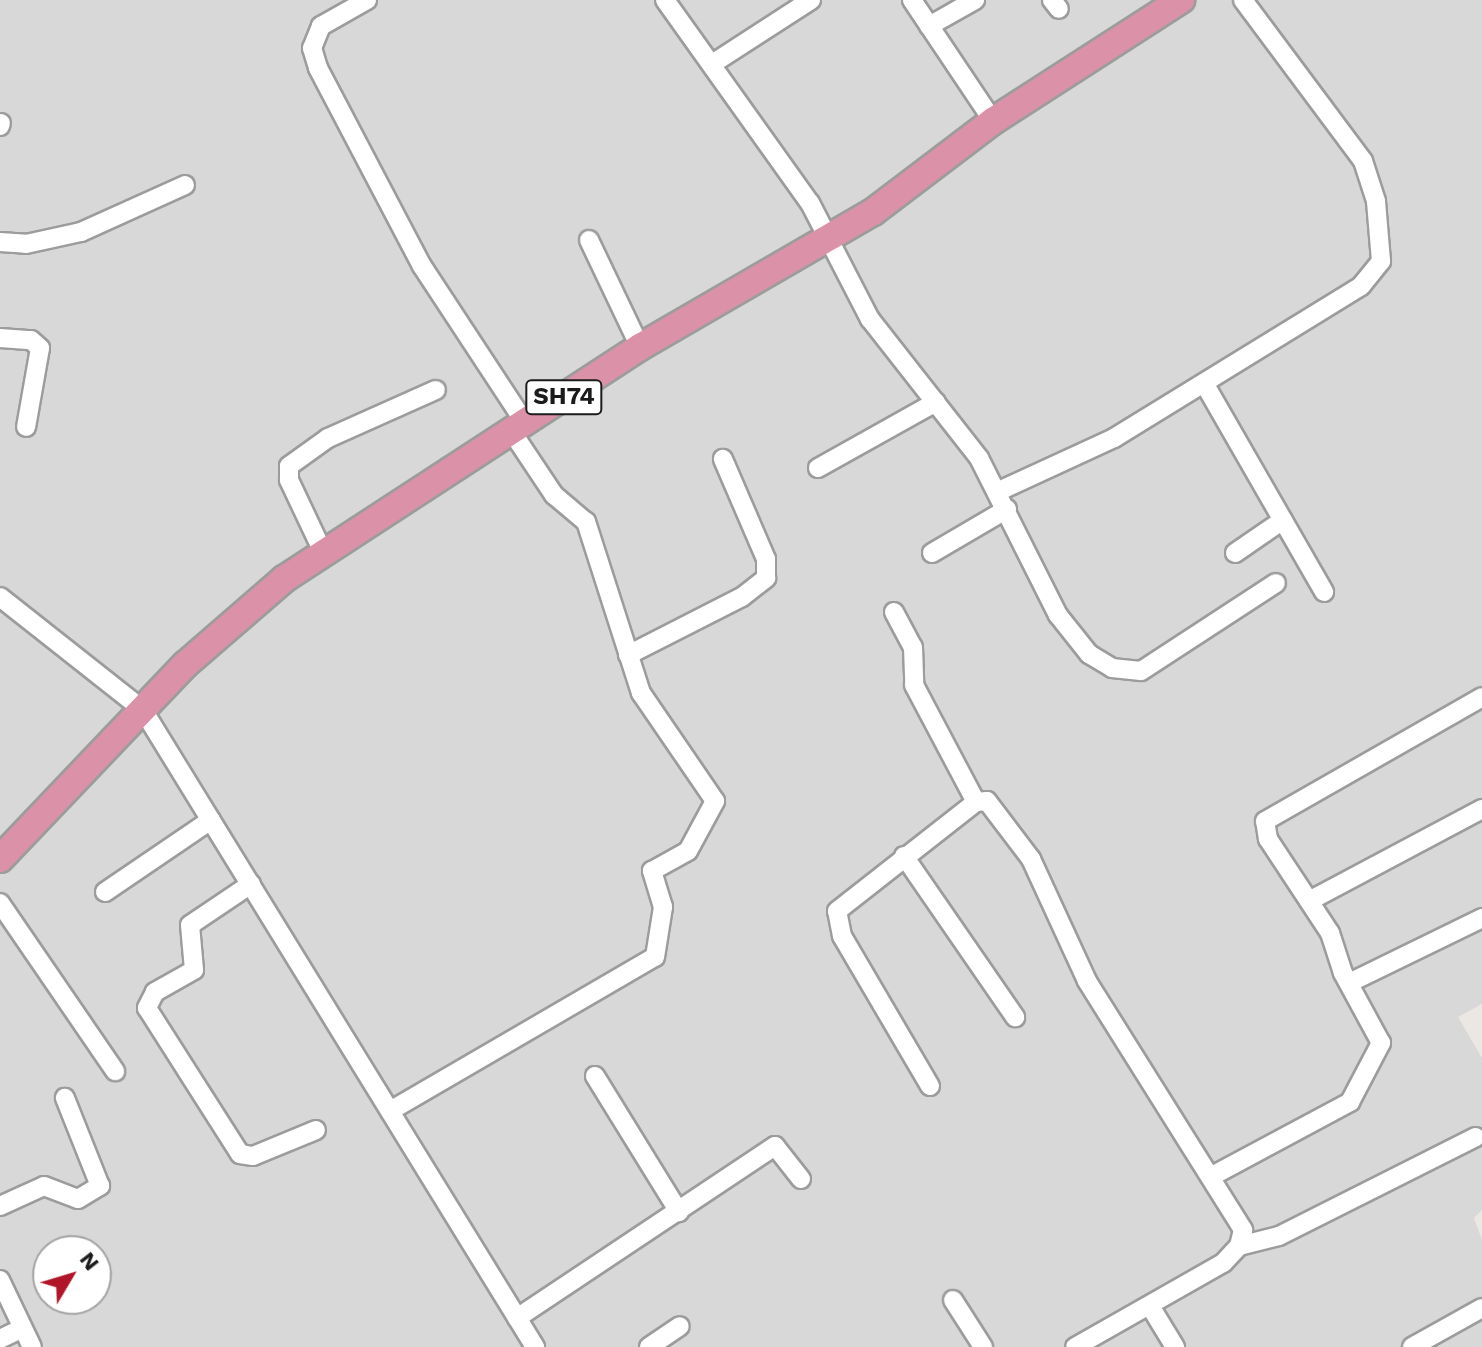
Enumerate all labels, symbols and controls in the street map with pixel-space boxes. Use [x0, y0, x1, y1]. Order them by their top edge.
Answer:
road number: SH74 [524, 377, 604, 417]
north arrow [32, 1235, 112, 1315]
text: N [75, 1247, 105, 1275]

